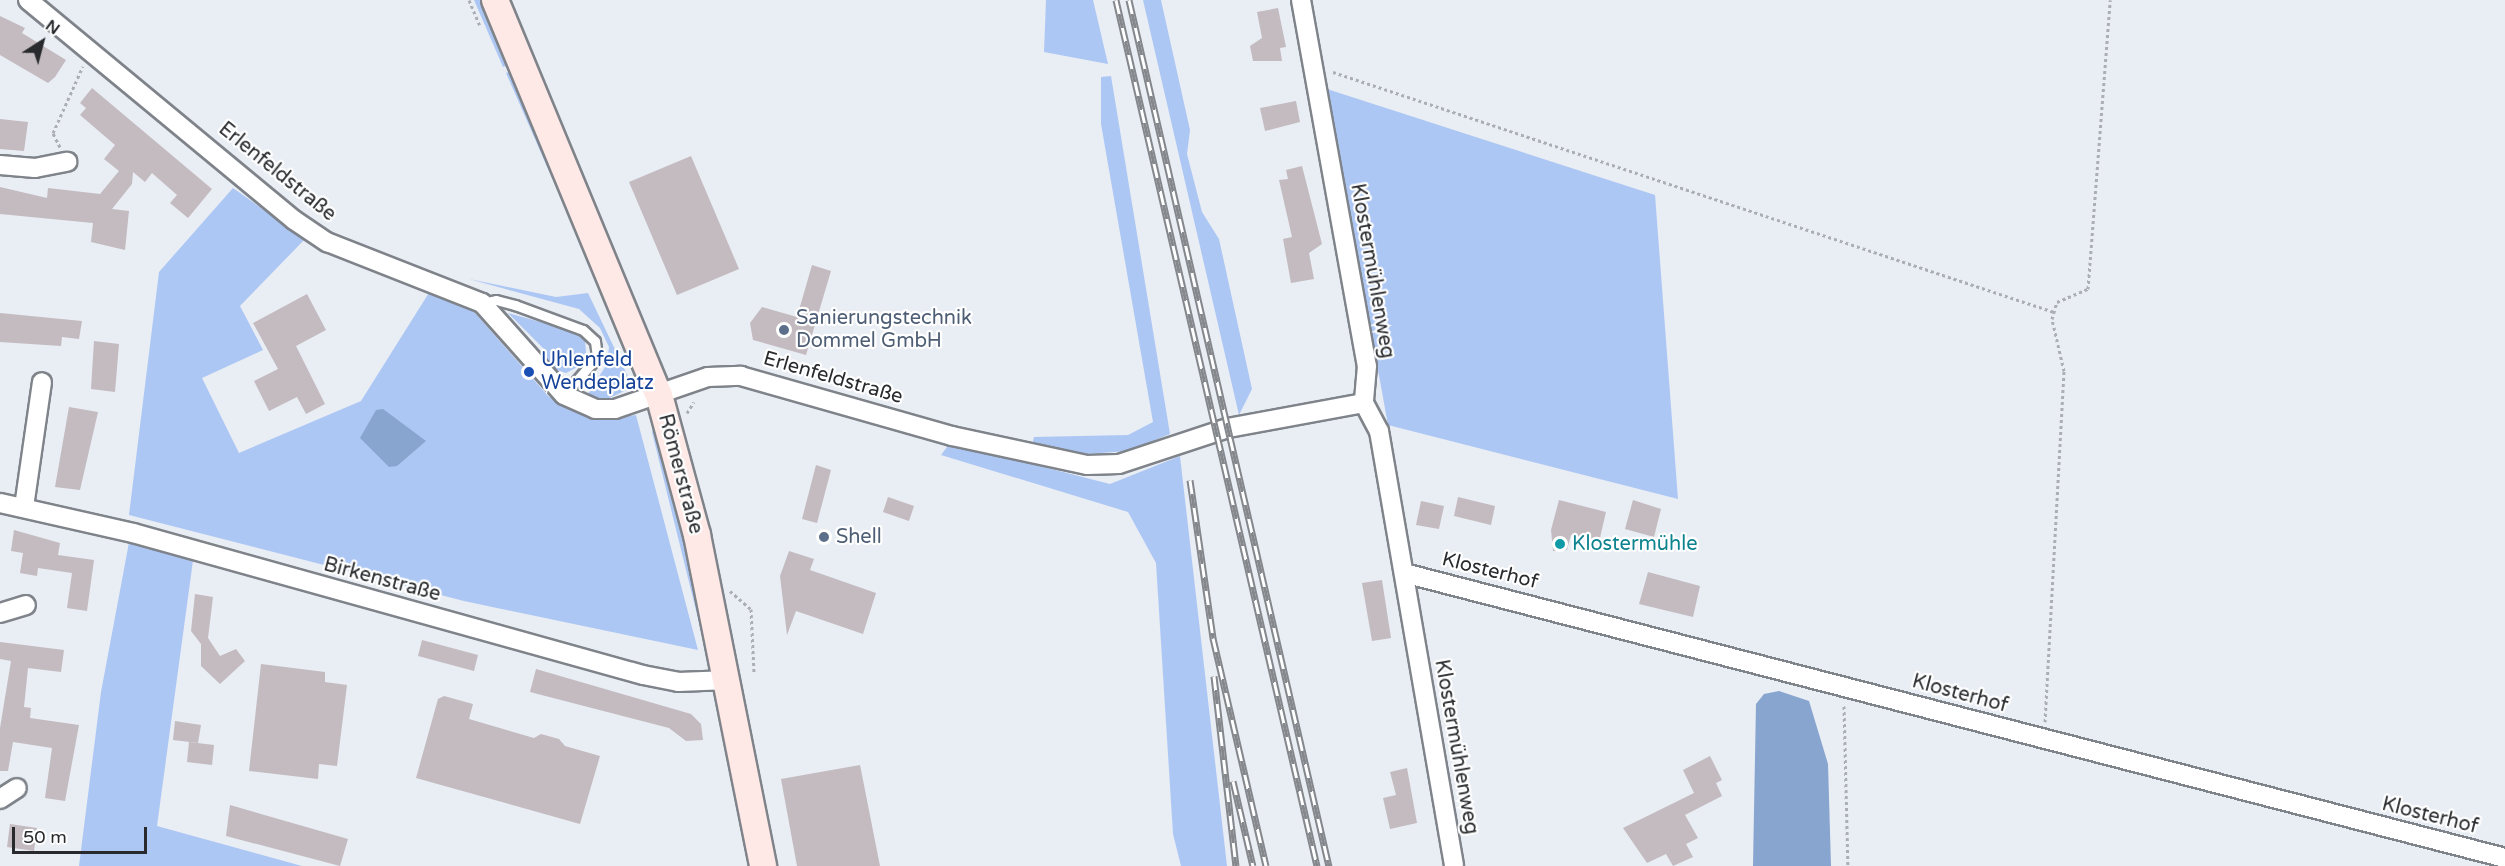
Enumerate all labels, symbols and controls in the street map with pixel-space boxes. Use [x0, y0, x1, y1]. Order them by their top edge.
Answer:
north arrow [12, 12, 72, 72]
text: N [41, 16, 64, 39]
street label: Erlenfeldstraße [213, 117, 341, 227]
street label: Klostermühlenweg [1345, 182, 1399, 360]
place label: Sanierungstechnik Dommel GmbH [796, 306, 972, 353]
marker: Sanierungstechnik Dommel GmbH [777, 323, 791, 337]
street label: Erlenfeldstraße [760, 347, 906, 409]
place label: Uhlenfeld Wendeplatz [541, 348, 654, 395]
marker: Uhlenfeld Wendeplatz [522, 365, 536, 379]
street label: Römerstraße [652, 411, 708, 537]
place label: Shell [836, 525, 882, 549]
marker: Shell [817, 530, 831, 544]
place label: Klostermühle [1572, 532, 1697, 556]
marker: Klostermühle [1553, 537, 1567, 551]
street label: Klosterhof [1439, 547, 1541, 595]
street label: Birkenstraße [321, 553, 443, 607]
street label: Klostermühlenweg [1429, 658, 1483, 836]
street label: Klosterhof [1909, 670, 2011, 718]
street label: Klosterhof [2379, 792, 2481, 840]
scale bar [15, 815, 150, 853]
text: 50 m [23, 826, 67, 848]

